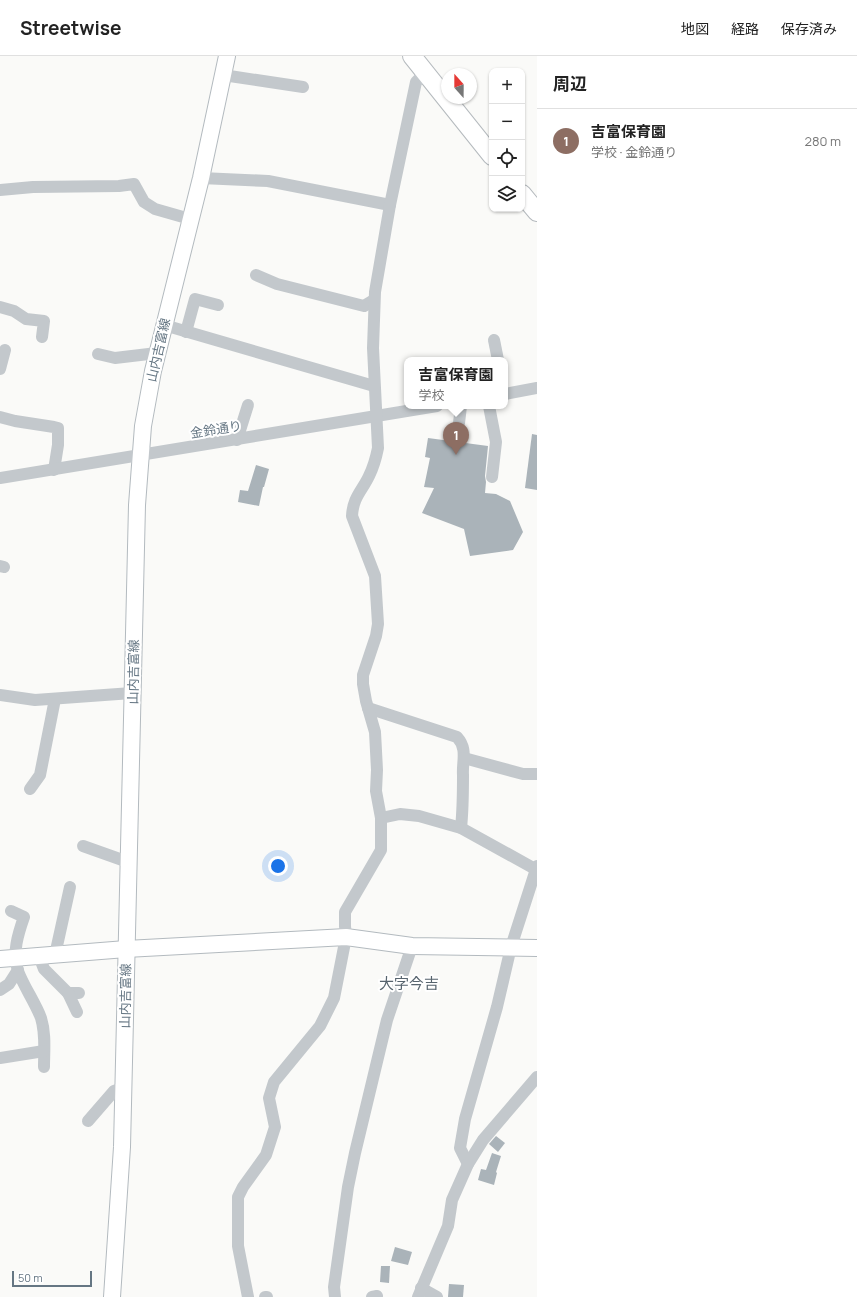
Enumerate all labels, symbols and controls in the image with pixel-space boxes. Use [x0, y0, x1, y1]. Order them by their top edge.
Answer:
text: Streetwise [20, 15, 122, 41]
text: 地図 [681, 19, 709, 38]
text: 経路 [731, 19, 759, 38]
text: 保存済み [781, 19, 837, 38]
north arrow [441, 68, 477, 104]
map controls [489, 68, 525, 212]
button: + [489, 68, 525, 104]
text: 周辺 [553, 72, 587, 95]
button: − [489, 104, 525, 140]
text: 吉富保育園 [591, 121, 666, 142]
text: 1 [563, 132, 569, 150]
text: 280 m [804, 132, 841, 150]
button: locate [489, 140, 525, 176]
text: 学校 · 金鈴通り [591, 143, 677, 161]
button: layers [489, 176, 525, 212]
street label: 山内吉富線 [142, 316, 174, 384]
popup [404, 357, 508, 409]
text: 吉富保育園 [418, 364, 494, 385]
text: 学校 [418, 386, 445, 404]
street label: 金鈴通り [189, 416, 243, 442]
pin: 1 [443, 422, 469, 455]
street label: 山内吉富線 [123, 639, 143, 705]
your location [268, 856, 288, 876]
street label: 山内吉富線 [115, 963, 135, 1029]
district label: 大字今吉 [379, 973, 439, 994]
scale bar [12, 1269, 92, 1288]
text: 50 m [18, 1270, 43, 1285]

